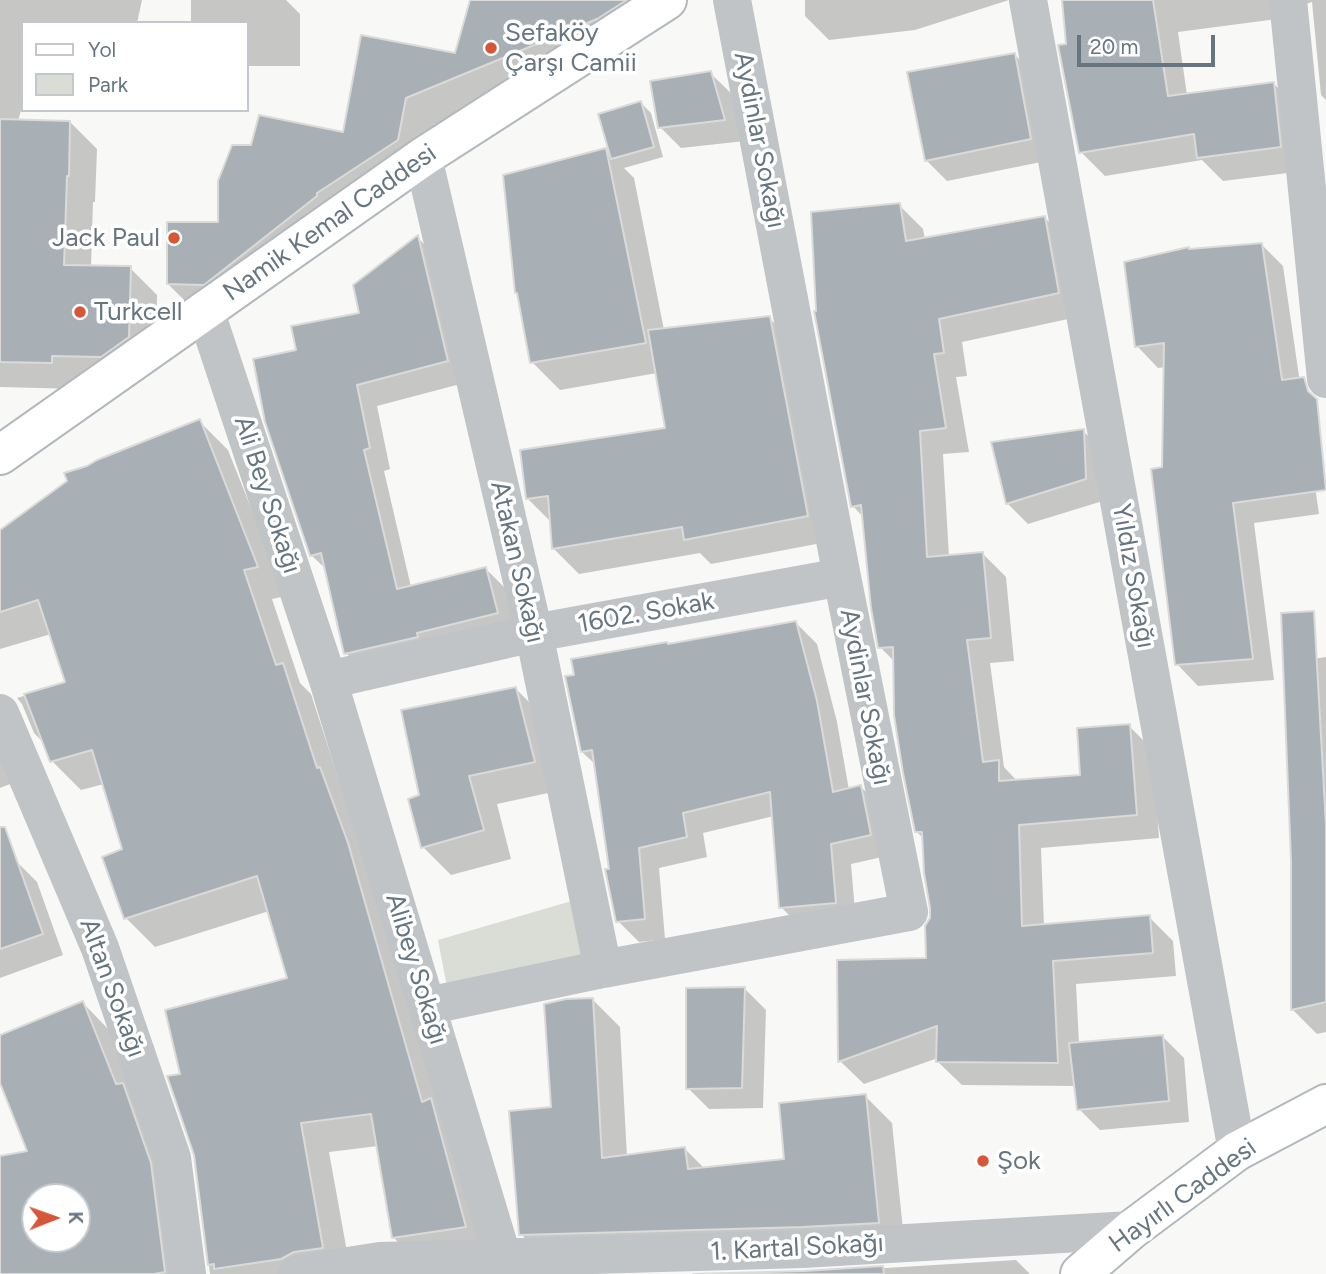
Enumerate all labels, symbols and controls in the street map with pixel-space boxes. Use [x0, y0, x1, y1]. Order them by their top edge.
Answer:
place label: Sefaköy Çarşı Camii [505, 17, 637, 78]
legend [21, 21, 248, 112]
scale bar [1081, 21, 1219, 65]
text: 20 m [1090, 34, 1138, 59]
text: Yol [88, 37, 116, 62]
marker: Sefaköy Çarşı Camii [483, 40, 499, 56]
street label: Aydinlar Sokağı [727, 49, 791, 231]
text: Park [88, 72, 128, 97]
street label: Namik Kemal Caddesi [218, 138, 442, 308]
place label: Jack Paul [52, 222, 160, 254]
marker: Jack Paul [166, 230, 182, 246]
place label: Turkcell [94, 296, 182, 328]
marker: Turkcell [72, 304, 88, 320]
street label: Ali Bey Sokağı [227, 412, 307, 578]
street label: Atakan Sokağı [483, 478, 551, 646]
street label: Yıldız Sokağı [1105, 501, 1161, 651]
street label: 1602. Sokak [575, 586, 717, 640]
street label: Aydinlar Sokağı [833, 606, 897, 788]
street label: Alibey Sokağı [378, 890, 454, 1048]
street label: Altan Sokağı [73, 914, 151, 1062]
street label: Hayırlı Caddesi [1103, 1132, 1263, 1260]
place label: Şok [997, 1145, 1041, 1177]
marker: Şok [975, 1153, 991, 1169]
north arrow [21, 1183, 91, 1253]
text: K [64, 1211, 87, 1224]
street label: 1. Kartal Sokağı [710, 1228, 884, 1268]

